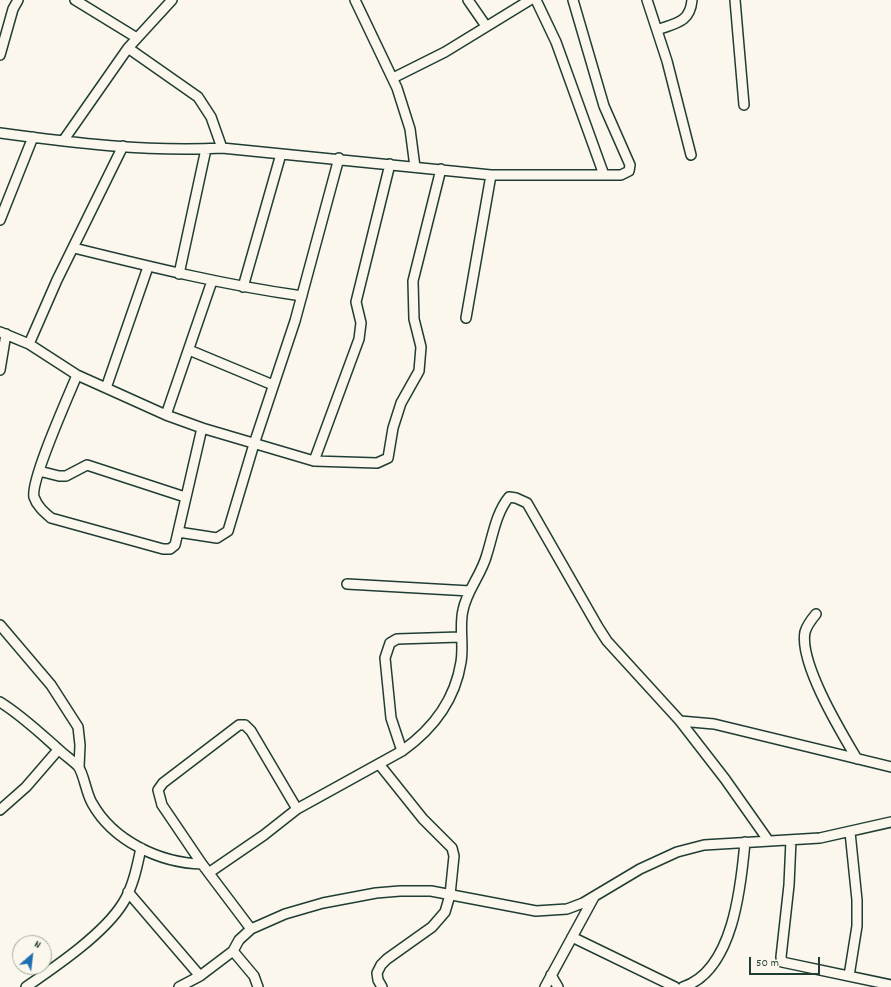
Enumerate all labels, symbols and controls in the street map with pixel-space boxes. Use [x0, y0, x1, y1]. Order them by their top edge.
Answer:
north arrow [12, 935, 52, 975]
text: N [31, 937, 43, 954]
scale bar [751, 949, 822, 975]
text: 50 m [756, 955, 779, 972]

